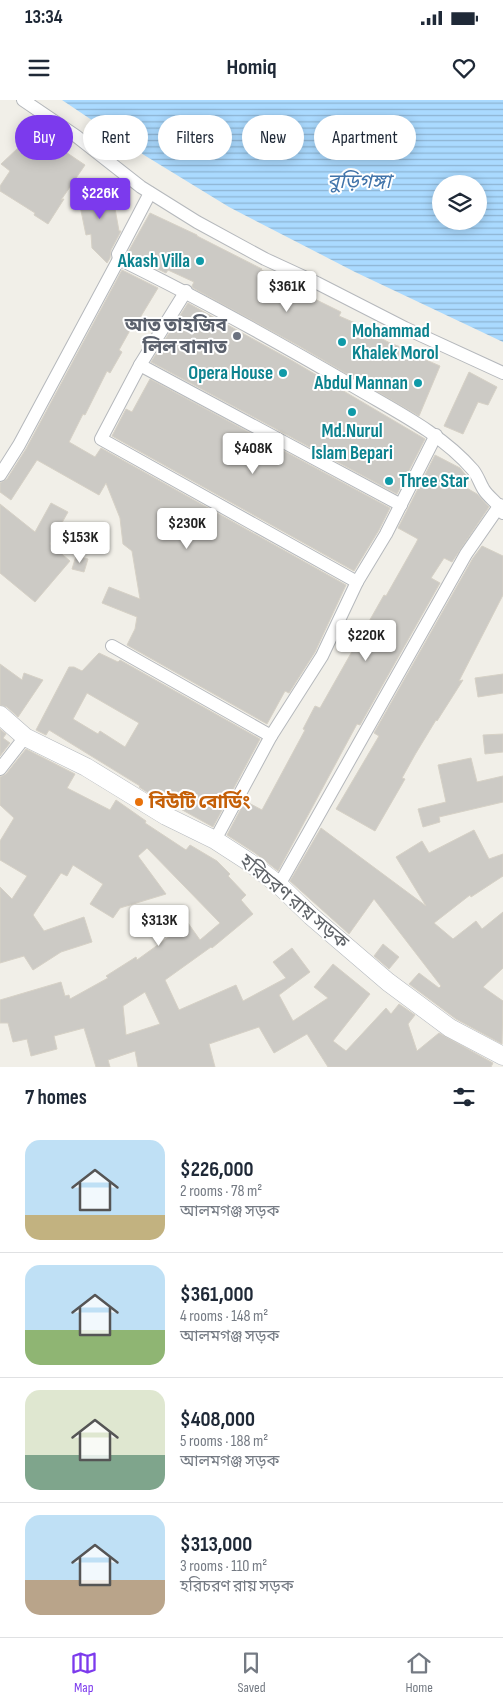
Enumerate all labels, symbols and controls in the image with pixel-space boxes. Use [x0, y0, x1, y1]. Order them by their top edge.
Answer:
text: 13:34 [25, 6, 63, 29]
icon: menu [25, 54, 53, 82]
text: Homiq [227, 54, 276, 81]
icon: heart [450, 54, 478, 82]
chip: Buy [15, 115, 73, 160]
chip: Rent [83, 115, 148, 160]
chip: Filters [158, 115, 232, 160]
chip: New [242, 115, 304, 160]
chip: Apartment [314, 115, 416, 160]
water label: বুড়িগঙ্গা [327, 170, 394, 194]
map controls [432, 175, 487, 230]
button: layers [432, 175, 487, 230]
pin: $226K [65, 178, 135, 220]
text: $226K [81, 184, 119, 203]
place label: Akash Villa [117, 250, 190, 273]
marker: Akash Villa [194, 255, 206, 267]
pin: $361K [252, 270, 322, 313]
text: $361K [268, 277, 306, 296]
place label: আত তাহজিব লিল বানাত [124, 314, 228, 359]
place label: Mohammad Khalek Morol [352, 320, 439, 365]
marker: আত তাহজিব লিল বানাত [231, 330, 243, 342]
marker: Mohammad Khalek Morol [336, 336, 348, 348]
place label: Opera House [188, 362, 273, 385]
marker: Opera House [277, 367, 289, 379]
place label: Abdul Mannan [313, 372, 408, 395]
marker: Abdul Mannan [412, 377, 424, 389]
marker: Md.Nurul Islam Bepari [346, 406, 358, 418]
place label: Md.Nurul Islam Bepari [311, 420, 393, 465]
pin: $408K [218, 432, 288, 475]
text: $408K [234, 439, 272, 458]
place label: Three Star [399, 470, 469, 493]
marker: Three Star [383, 475, 395, 487]
pin: $230K [152, 508, 222, 550]
text: $230K [168, 514, 206, 533]
pin: $153K [45, 522, 115, 564]
text: $153K [62, 528, 98, 547]
pin: $220K [331, 620, 401, 662]
text: $220K [347, 626, 385, 645]
place label: বিউটি বোর্ডিং [148, 789, 251, 814]
marker: বিউটি বোর্ডিং [133, 796, 145, 808]
street label: হরিচরণ রায় সড়ক [234, 848, 354, 955]
pin: $313K [124, 904, 194, 947]
text: $313K [141, 911, 177, 930]
icon: filters [450, 1083, 478, 1111]
text: 7 homes [25, 1085, 87, 1110]
text: $226,000 [180, 1157, 254, 1182]
icon: home [65, 1160, 125, 1220]
text: 2 rooms · 78 m² [180, 1182, 262, 1201]
text: আলমগঞ্জ সড়ক [180, 1202, 279, 1221]
text: $361,000 [180, 1282, 253, 1307]
icon: home [65, 1285, 125, 1345]
text: 4 rooms · 148 m² [180, 1307, 268, 1326]
text: আলমগঞ্জ সড়ক [180, 1327, 279, 1346]
text: $408,000 [180, 1407, 255, 1432]
icon: home [65, 1410, 125, 1470]
text: 5 rooms · 188 m² [180, 1432, 268, 1451]
text: আলমগঞ্জ সড়ক [180, 1452, 279, 1471]
text: $313,000 [180, 1532, 252, 1557]
icon: home [65, 1535, 125, 1595]
text: 3 rooms · 110 m² [180, 1557, 267, 1576]
text: হরিচরণ রায় সড়ক [180, 1577, 294, 1596]
tab: Map [70, 1649, 98, 1696]
tab: Saved [237, 1649, 266, 1696]
tab: Home [405, 1649, 433, 1696]

